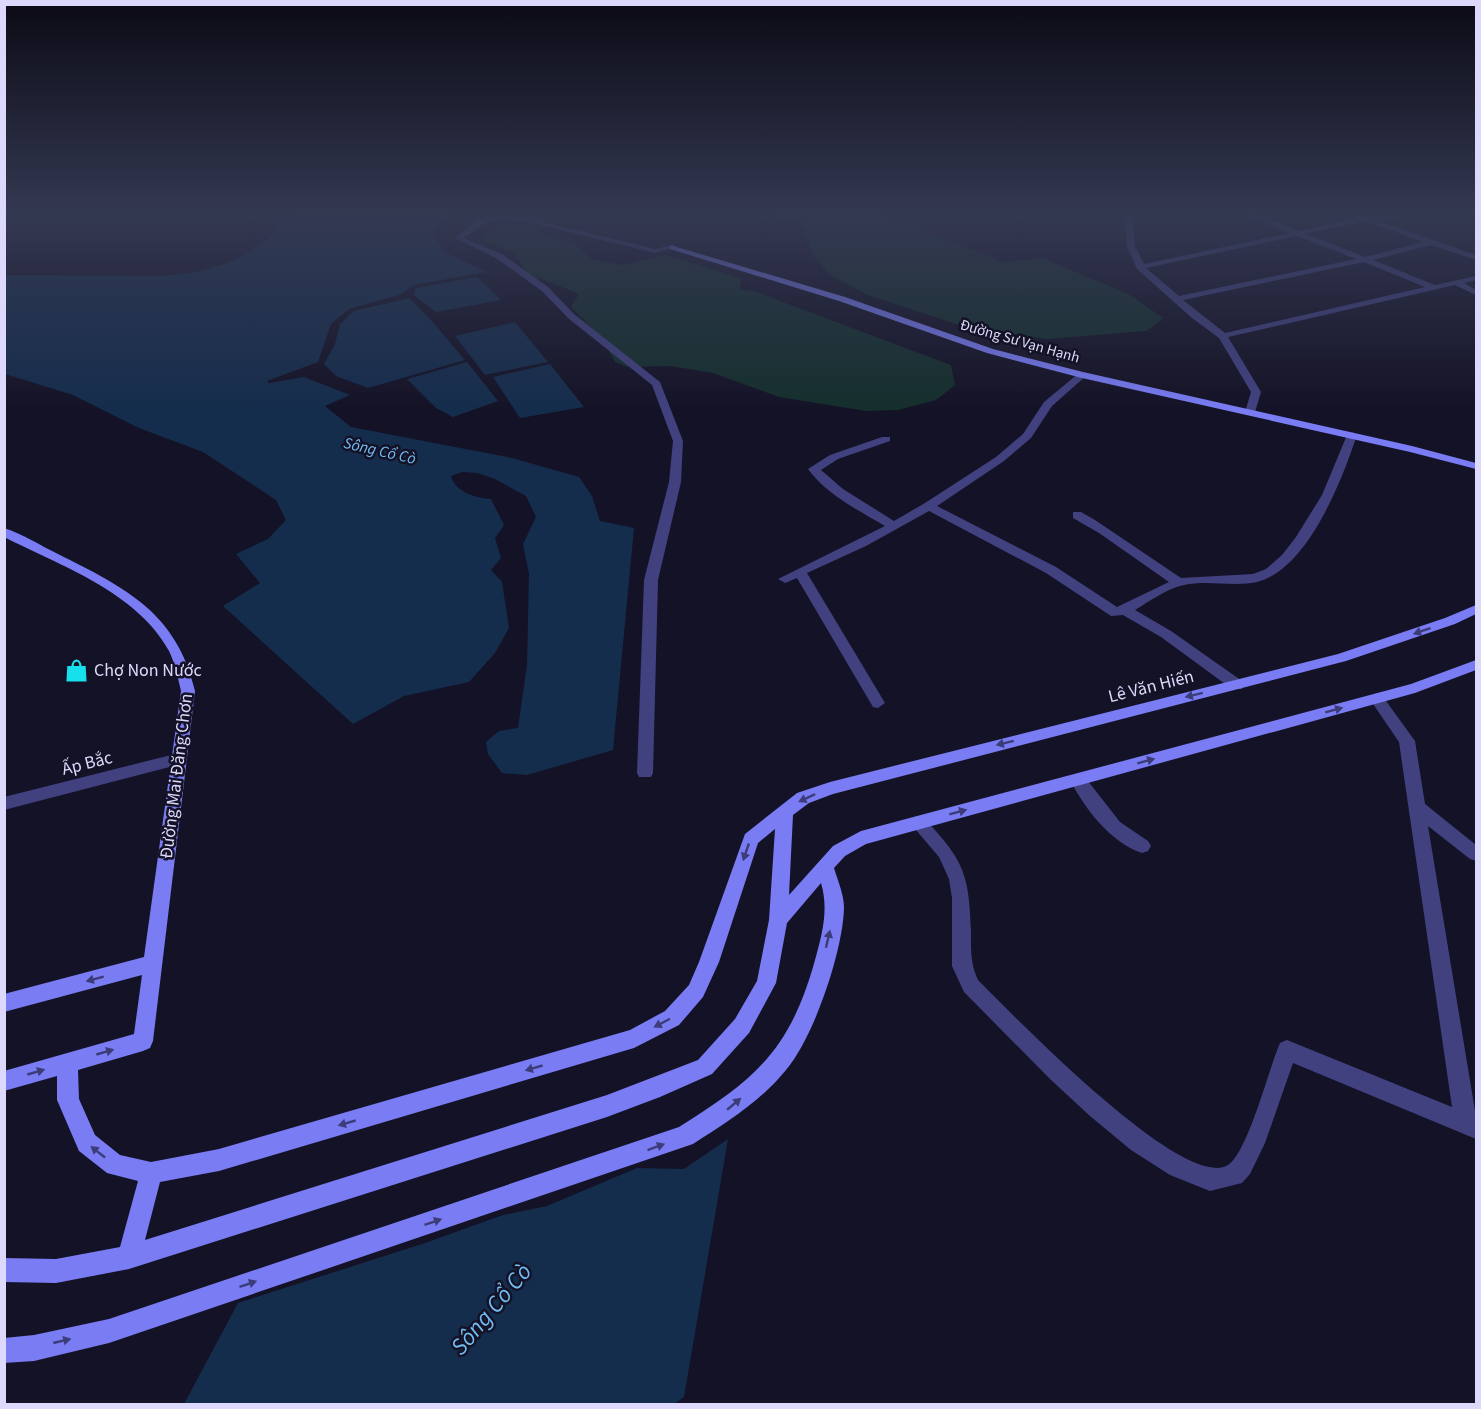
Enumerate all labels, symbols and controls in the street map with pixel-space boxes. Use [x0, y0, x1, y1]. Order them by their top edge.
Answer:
street label: Đường Sư Vạn Hạnh [958, 314, 1082, 369]
water label: Sông Cổ Cò [341, 432, 418, 470]
one-way arrow [1413, 626, 1431, 636]
shop icon: Chợ Non Nước [63, 657, 89, 683]
place label: Chợ Non Nước [94, 658, 202, 683]
street label: Lê Văn Hiến [1106, 664, 1197, 709]
one-way arrow [1185, 691, 1204, 701]
street label: Đường Mai Đăng Chơn [154, 692, 199, 860]
one-way arrow [1325, 704, 1344, 714]
one-way arrow [996, 739, 1015, 749]
street label: Ấp Bắc [59, 745, 115, 782]
one-way arrow [1137, 756, 1156, 766]
one-way arrow [798, 793, 815, 802]
one-way arrow [949, 807, 967, 816]
one-way arrow [741, 843, 751, 861]
one-way arrow [824, 929, 833, 948]
one-way arrow [86, 975, 104, 984]
one-way arrow [653, 1018, 670, 1028]
one-way arrow [96, 1047, 114, 1056]
one-way arrow [525, 1064, 543, 1073]
one-way arrow [27, 1067, 45, 1076]
one-way arrow [726, 1098, 741, 1111]
one-way arrow [338, 1119, 356, 1128]
one-way arrow [647, 1141, 665, 1151]
one-way arrow [90, 1146, 105, 1158]
one-way arrow [424, 1217, 442, 1226]
water label: Sông Cổ Cò [442, 1256, 540, 1363]
one-way arrow [239, 1279, 257, 1288]
one-way arrow [53, 1336, 71, 1346]

